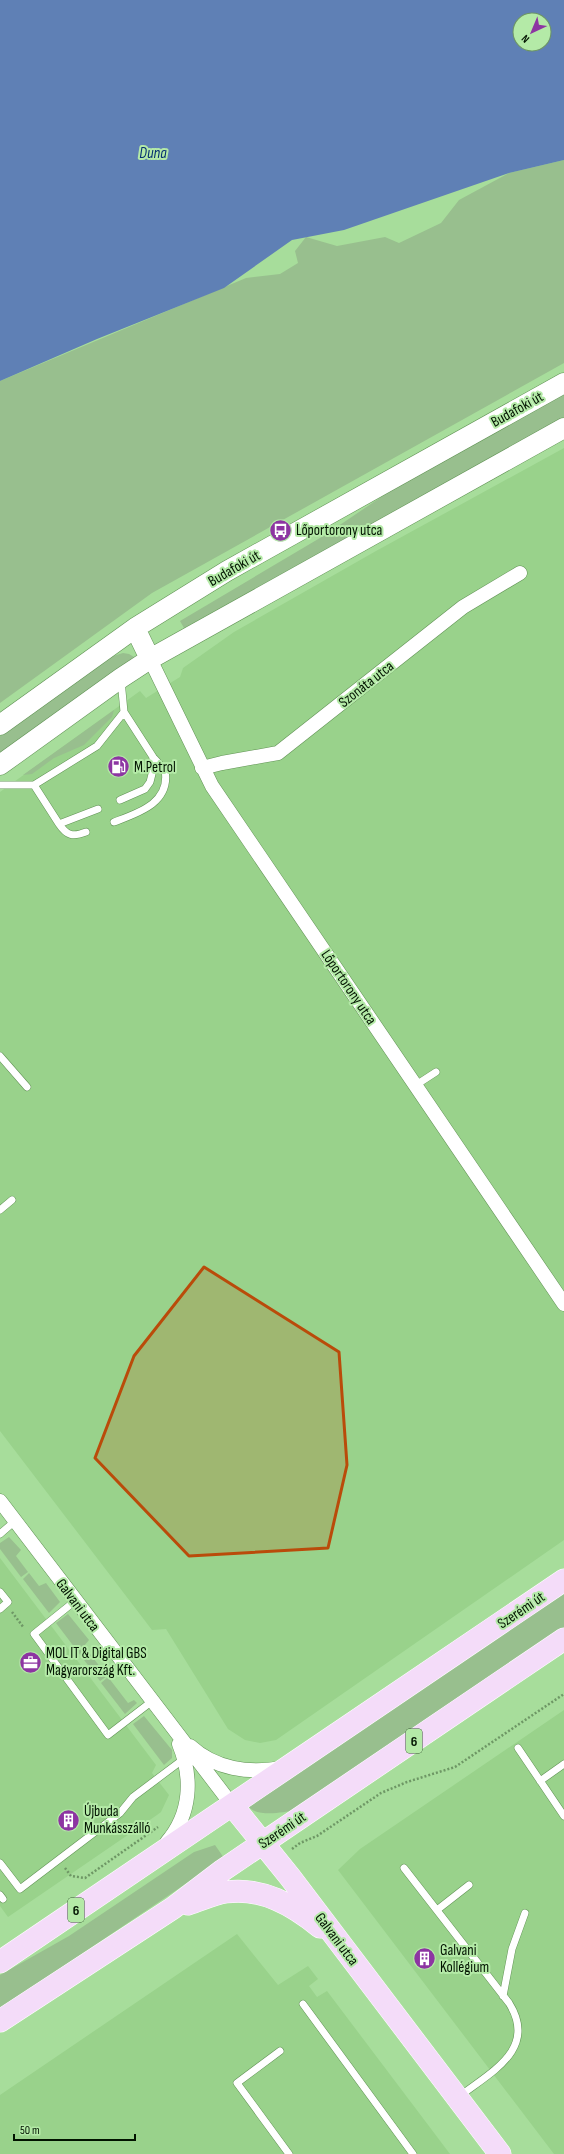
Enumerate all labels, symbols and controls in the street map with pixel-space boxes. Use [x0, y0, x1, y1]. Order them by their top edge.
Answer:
north arrow [512, 12, 552, 52]
text: N [519, 32, 532, 46]
water label: Duna [139, 144, 167, 163]
street label: Budafoki út [488, 387, 547, 432]
bus stop icon: Lőportorony utca [268, 517, 294, 543]
place label: Lőportorony utca [296, 521, 383, 540]
street label: Budafoki út [205, 546, 264, 591]
street label: Szonáta utca [335, 657, 398, 712]
fuel station icon: M.Petrol [105, 754, 131, 780]
place label: M.Petrol [134, 758, 176, 777]
street label: Lőportorony utca [317, 946, 381, 1029]
street label: Galvani utca [52, 1575, 104, 1636]
street label: Szerémi út [494, 1587, 549, 1633]
place label: MOL IT & Digital GBS Magyarország Kft. [46, 1644, 147, 1680]
office icon: MOL IT & Digital GBS Magyarország Kft. [18, 1649, 44, 1675]
road number: 6 [406, 1729, 422, 1753]
place label: Újbuda Munkásszálló [84, 1802, 150, 1838]
building icon: Újbuda Munkásszálló [56, 1807, 82, 1833]
street label: Szerémi út [255, 1807, 310, 1853]
road number: 6 [68, 1898, 84, 1922]
street label: Galvani utca [311, 1909, 363, 1970]
place label: Galvani Kollégium [440, 1941, 489, 1977]
building icon: Galvani Kollégium [412, 1946, 438, 1972]
scale bar [14, 2116, 135, 2142]
text: 50 m [20, 2123, 40, 2138]

